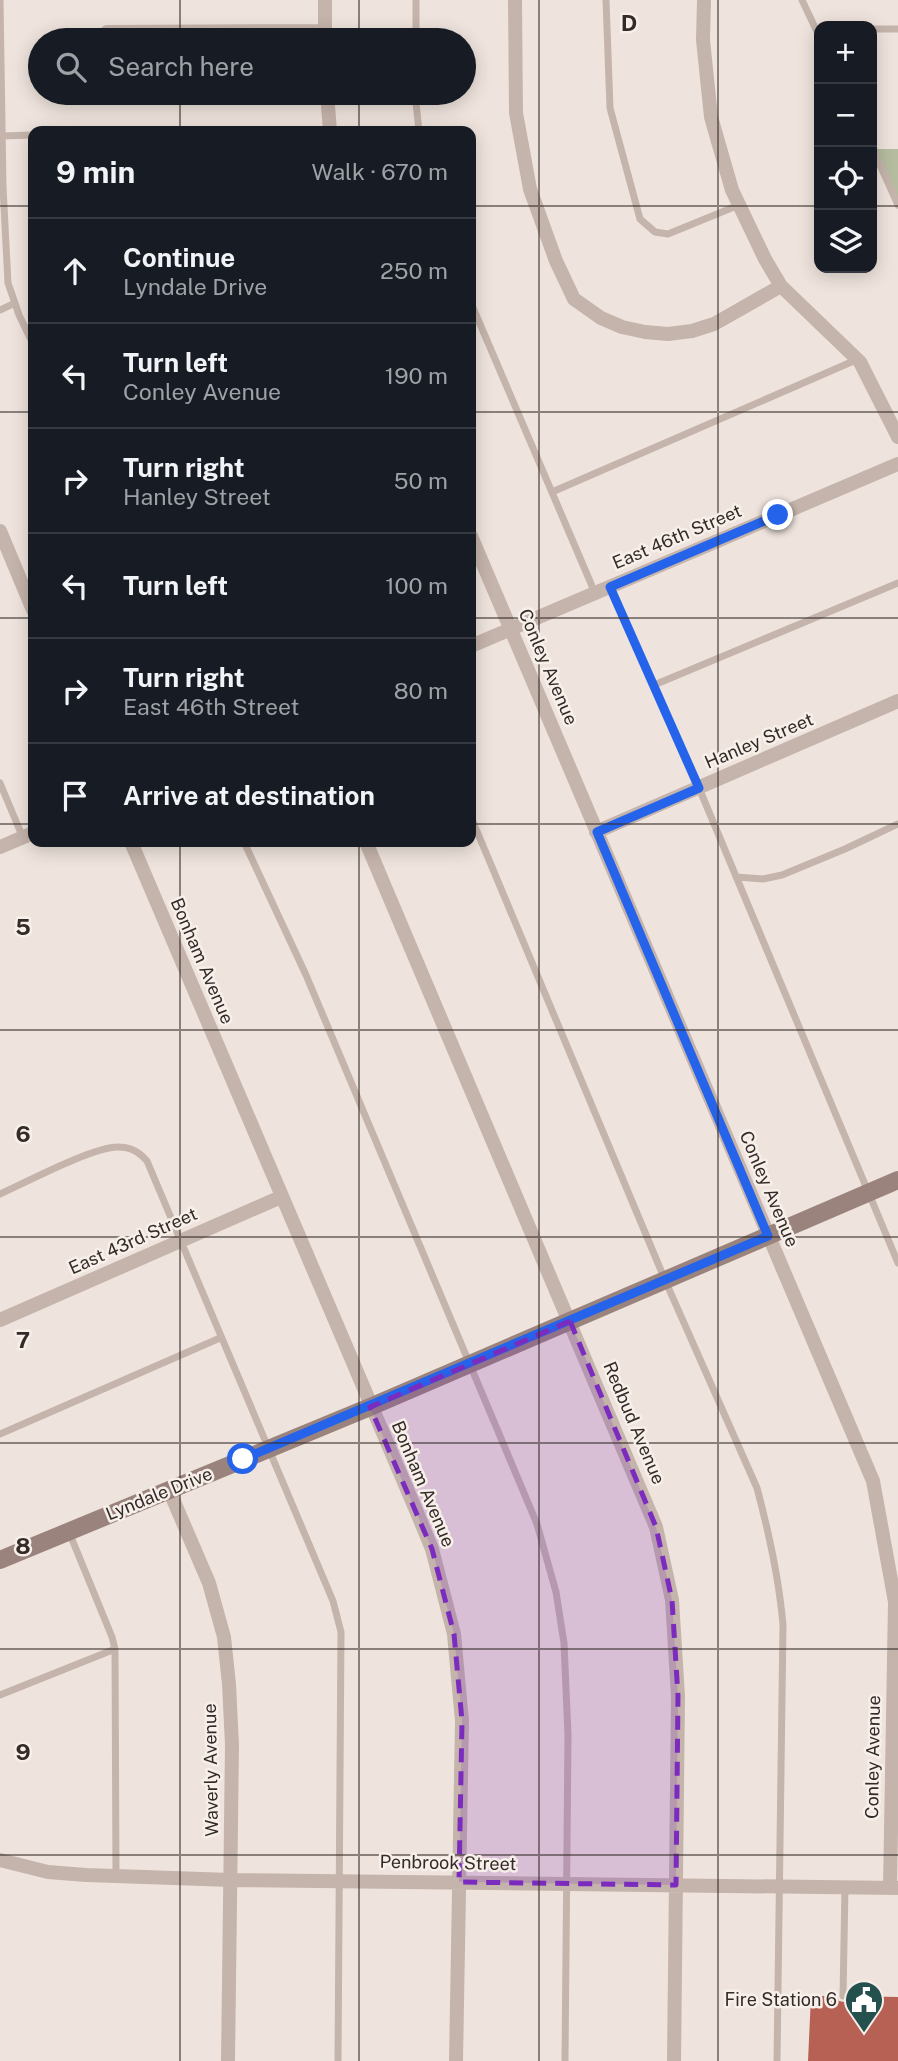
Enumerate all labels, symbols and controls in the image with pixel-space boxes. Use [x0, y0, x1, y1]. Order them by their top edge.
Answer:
text: D [621, 9, 637, 36]
map controls [814, 21, 877, 273]
button: + [814, 21, 877, 84]
search box [28, 28, 476, 105]
icon: search [52, 48, 90, 86]
text: Search here [108, 51, 254, 82]
button: − [814, 84, 877, 147]
button: locate [814, 147, 877, 210]
text: 9 min [56, 154, 135, 190]
text: Walk · 670 m [311, 158, 448, 185]
button: layers [814, 210, 877, 273]
text: Continue [123, 242, 235, 273]
icon: ahead [56, 252, 94, 290]
text: 250 m [380, 257, 448, 284]
text: Lyndale Drive [123, 273, 267, 300]
text: Turn left [123, 347, 228, 378]
icon: left [56, 357, 94, 395]
text: 190 m [385, 362, 448, 389]
text: Conley Avenue [123, 378, 281, 405]
text: Turn right [123, 452, 245, 483]
icon: right [56, 462, 94, 500]
text: 50 m [394, 467, 448, 494]
text: Hanley Street [123, 483, 271, 510]
route end [762, 499, 793, 530]
street label: East 46th Street [609, 500, 744, 573]
icon: left [56, 567, 94, 605]
text: Turn left [123, 570, 228, 601]
text: 100 m [385, 572, 448, 599]
street label: Conley Avenue [515, 606, 582, 728]
text: Turn right [123, 662, 245, 693]
icon: right [56, 672, 94, 710]
text: 80 m [394, 677, 448, 704]
text: East 46th Street [123, 693, 299, 720]
street label: Hanley Street [701, 708, 816, 773]
icon: arrive [56, 777, 94, 815]
text: Arrive at destination [123, 780, 375, 811]
street label: Bonham Avenue [166, 895, 238, 1027]
text: 5 [15, 913, 31, 940]
text: 6 [15, 1120, 31, 1147]
street label: Conley Avenue [736, 1128, 803, 1250]
street label: East 43rd Street [65, 1203, 200, 1278]
text: 7 [16, 1326, 30, 1353]
street label: Redbud Avenue [599, 1358, 670, 1487]
street label: Bonham Avenue [387, 1418, 459, 1550]
route start [227, 1443, 258, 1474]
street label: Lyndale Drive [103, 1463, 215, 1524]
text: 8 [15, 1532, 31, 1559]
street label: Conley Avenue [861, 1695, 884, 1819]
street label: Waverly Avenue [199, 1703, 222, 1837]
text: 9 [15, 1738, 31, 1765]
street label: Penbrook Street [379, 1851, 517, 1874]
public building icon: Fire Station 6 [843, 1979, 885, 2034]
place label: Fire Station 6 [725, 1989, 837, 2010]

